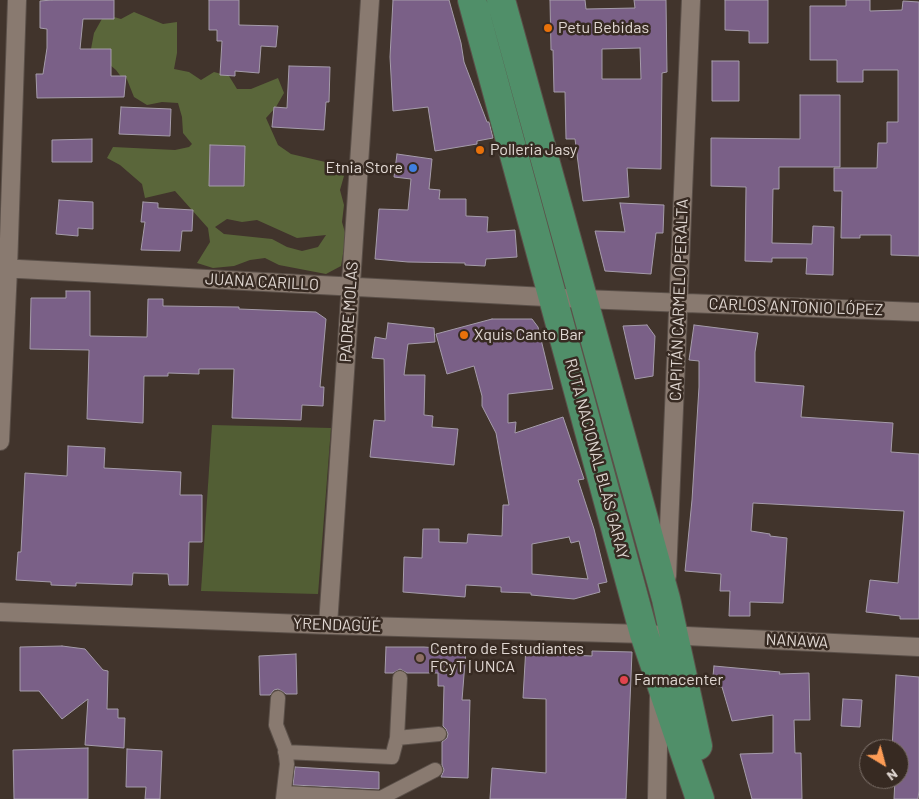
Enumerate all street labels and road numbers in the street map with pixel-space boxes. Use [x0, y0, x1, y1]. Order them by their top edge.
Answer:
street label: CAPITÁN CARMELO PERALTA [666, 199, 692, 401]
street label: PADRE MOLAS [336, 261, 362, 363]
street label: JUANA CARILLO [204, 269, 320, 295]
street label: CARLOS ANTONIO LÓPEZ [708, 294, 884, 320]
street label: RUTA NACIONAL BLÁS GARAY [561, 356, 633, 562]
street label: YRENDAGÜÉ [293, 614, 381, 636]
street label: NANAWA [765, 630, 829, 652]

